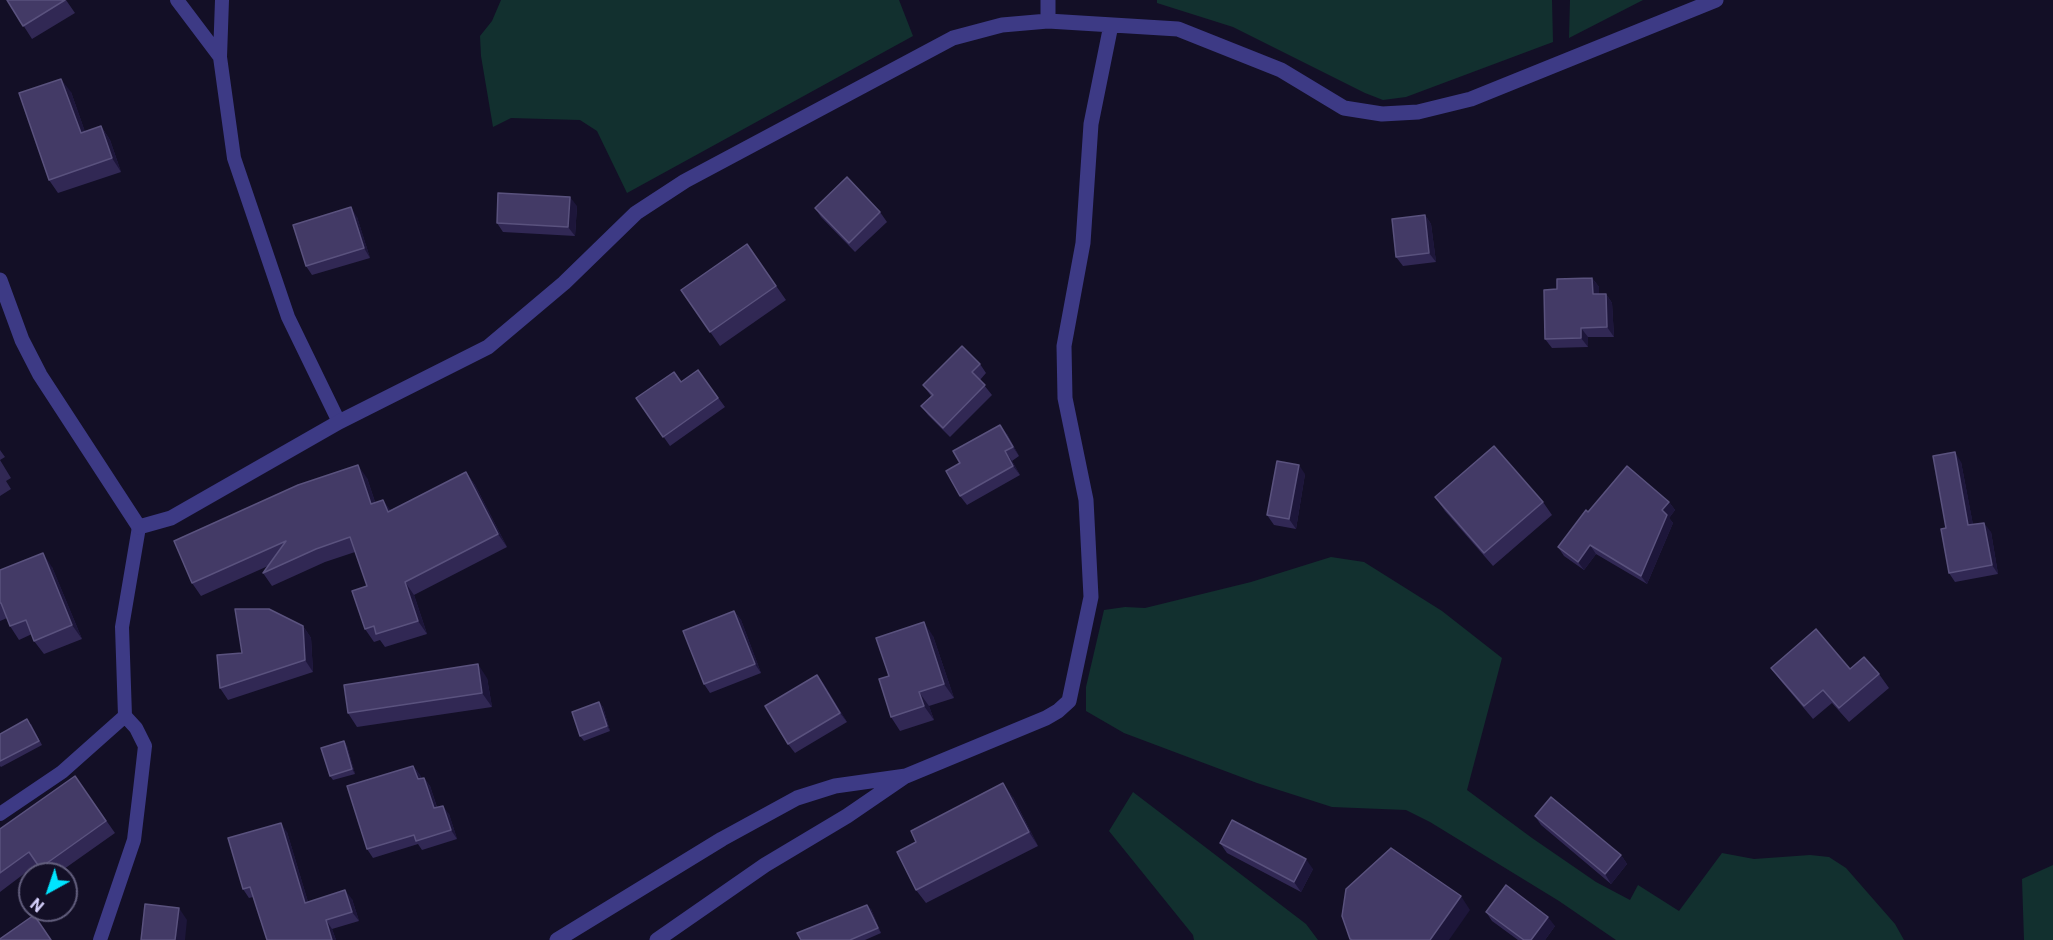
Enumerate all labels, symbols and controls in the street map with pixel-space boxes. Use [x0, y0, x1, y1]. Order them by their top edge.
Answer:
north arrow [18, 862, 78, 922]
text: N [27, 894, 48, 916]

